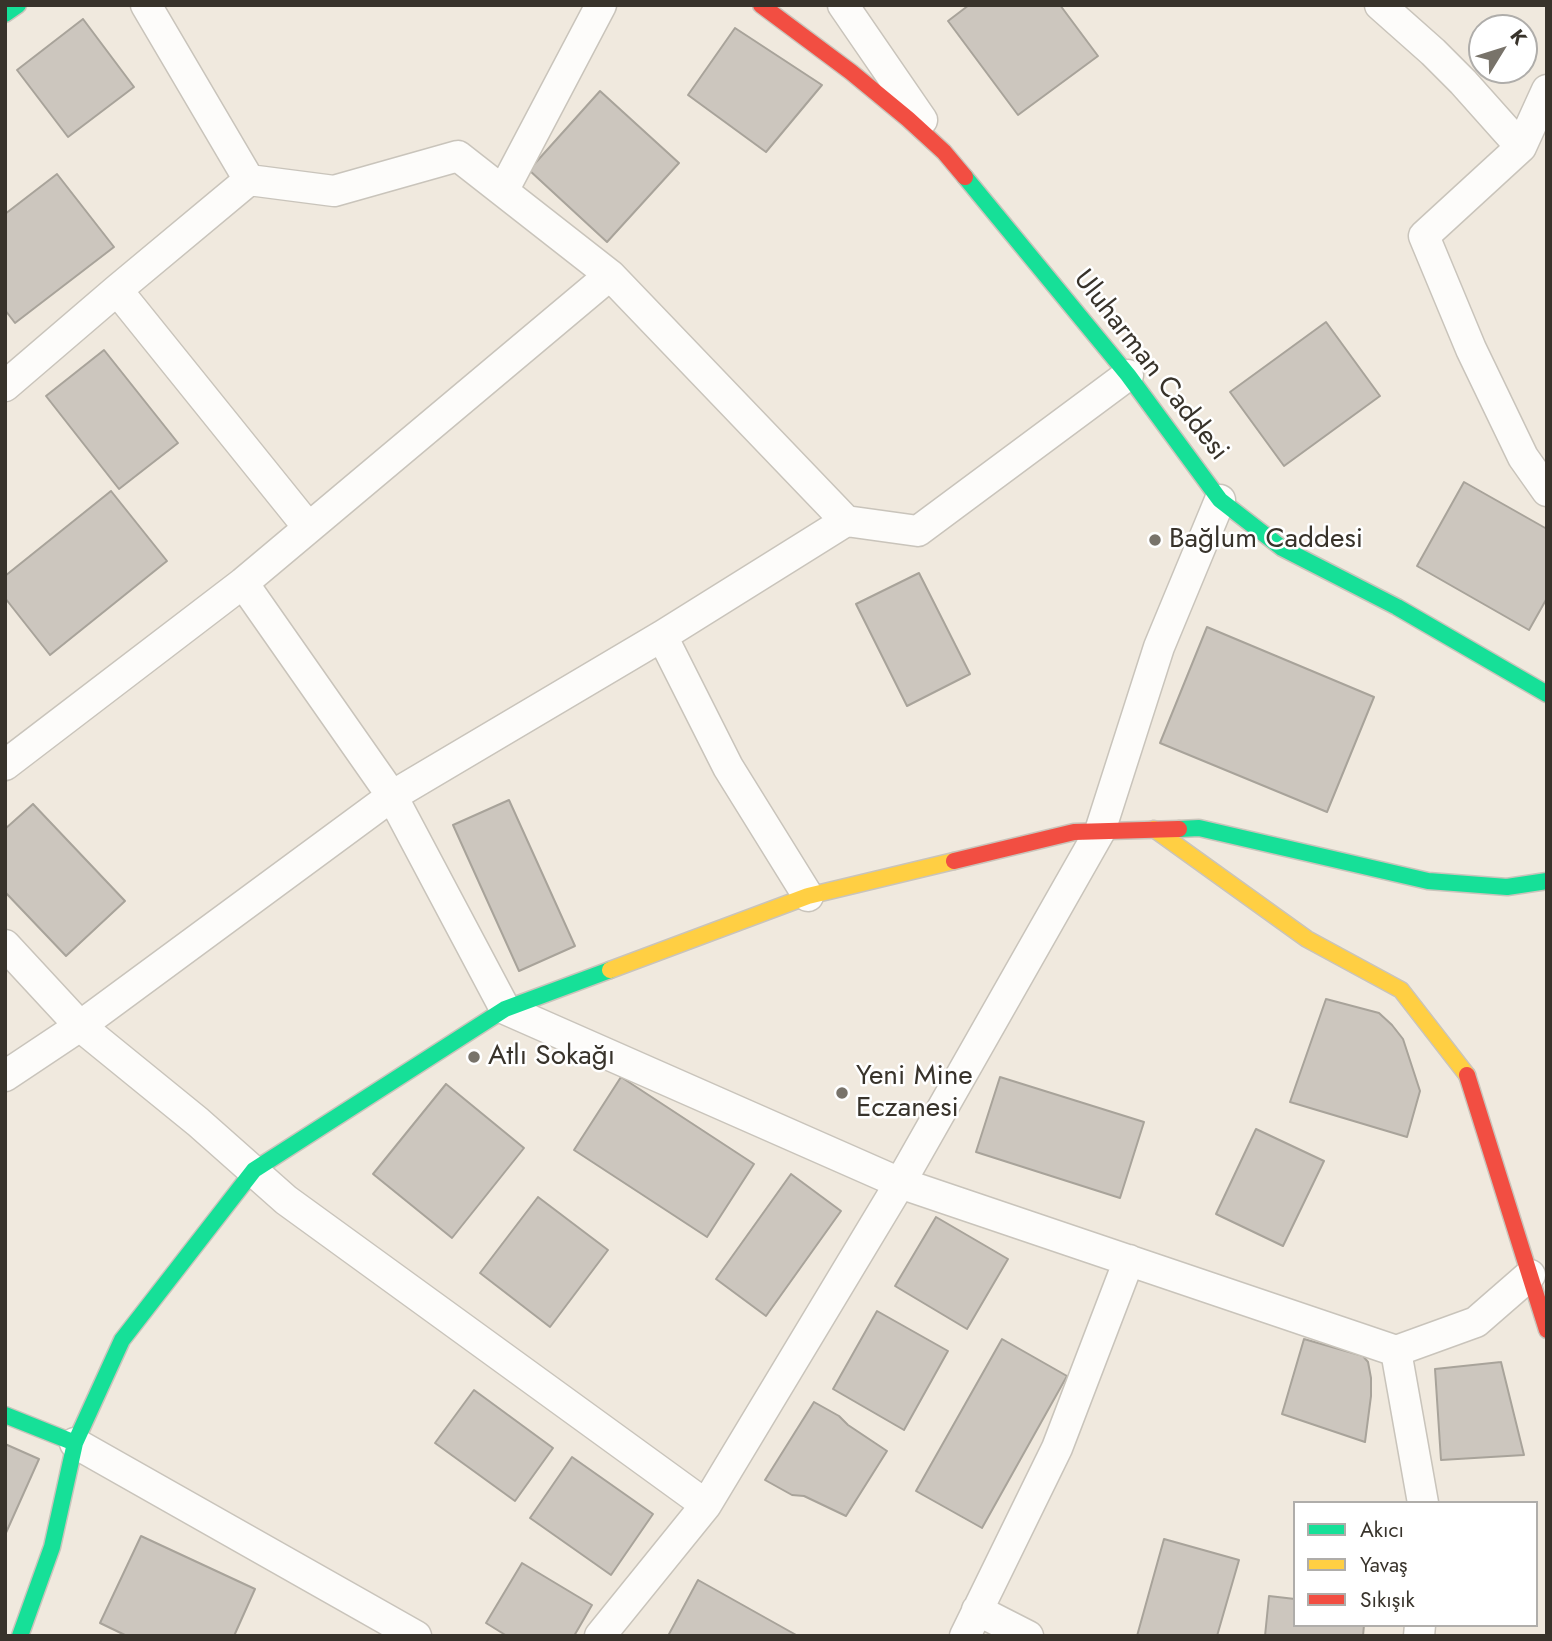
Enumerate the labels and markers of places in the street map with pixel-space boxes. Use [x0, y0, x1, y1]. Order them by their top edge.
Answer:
place label: Bağlum Caddesi [1169, 523, 1363, 557]
marker: Bağlum Caddesi [1147, 532, 1163, 548]
place label: Atlı Sokağı [488, 1040, 615, 1074]
marker: Atlı Sokağı [466, 1049, 482, 1065]
place label: Yeni Mine Eczanesi [856, 1060, 973, 1126]
marker: Yeni Mine Eczanesi [834, 1085, 850, 1101]

